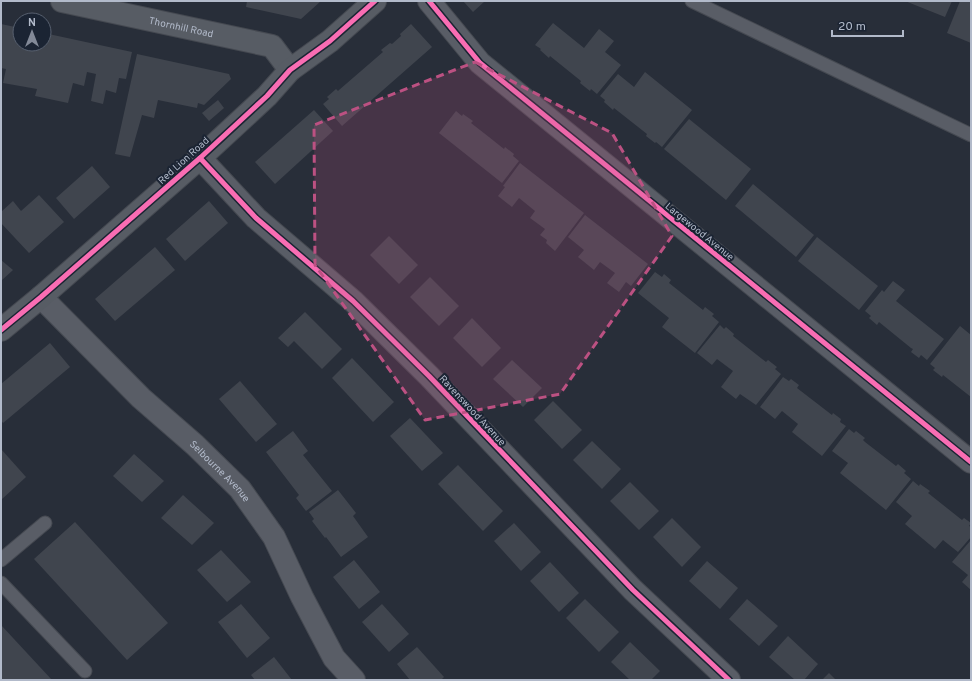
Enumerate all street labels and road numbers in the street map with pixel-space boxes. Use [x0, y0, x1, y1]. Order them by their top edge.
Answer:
street label: Thornhill Road [148, 15, 214, 41]
street label: Red Lion Road [156, 135, 212, 188]
street label: Largewood Avenue [662, 200, 736, 264]
street label: Ravenswood Avenue [436, 373, 508, 449]
street label: Selbourne Avenue [186, 438, 252, 505]

